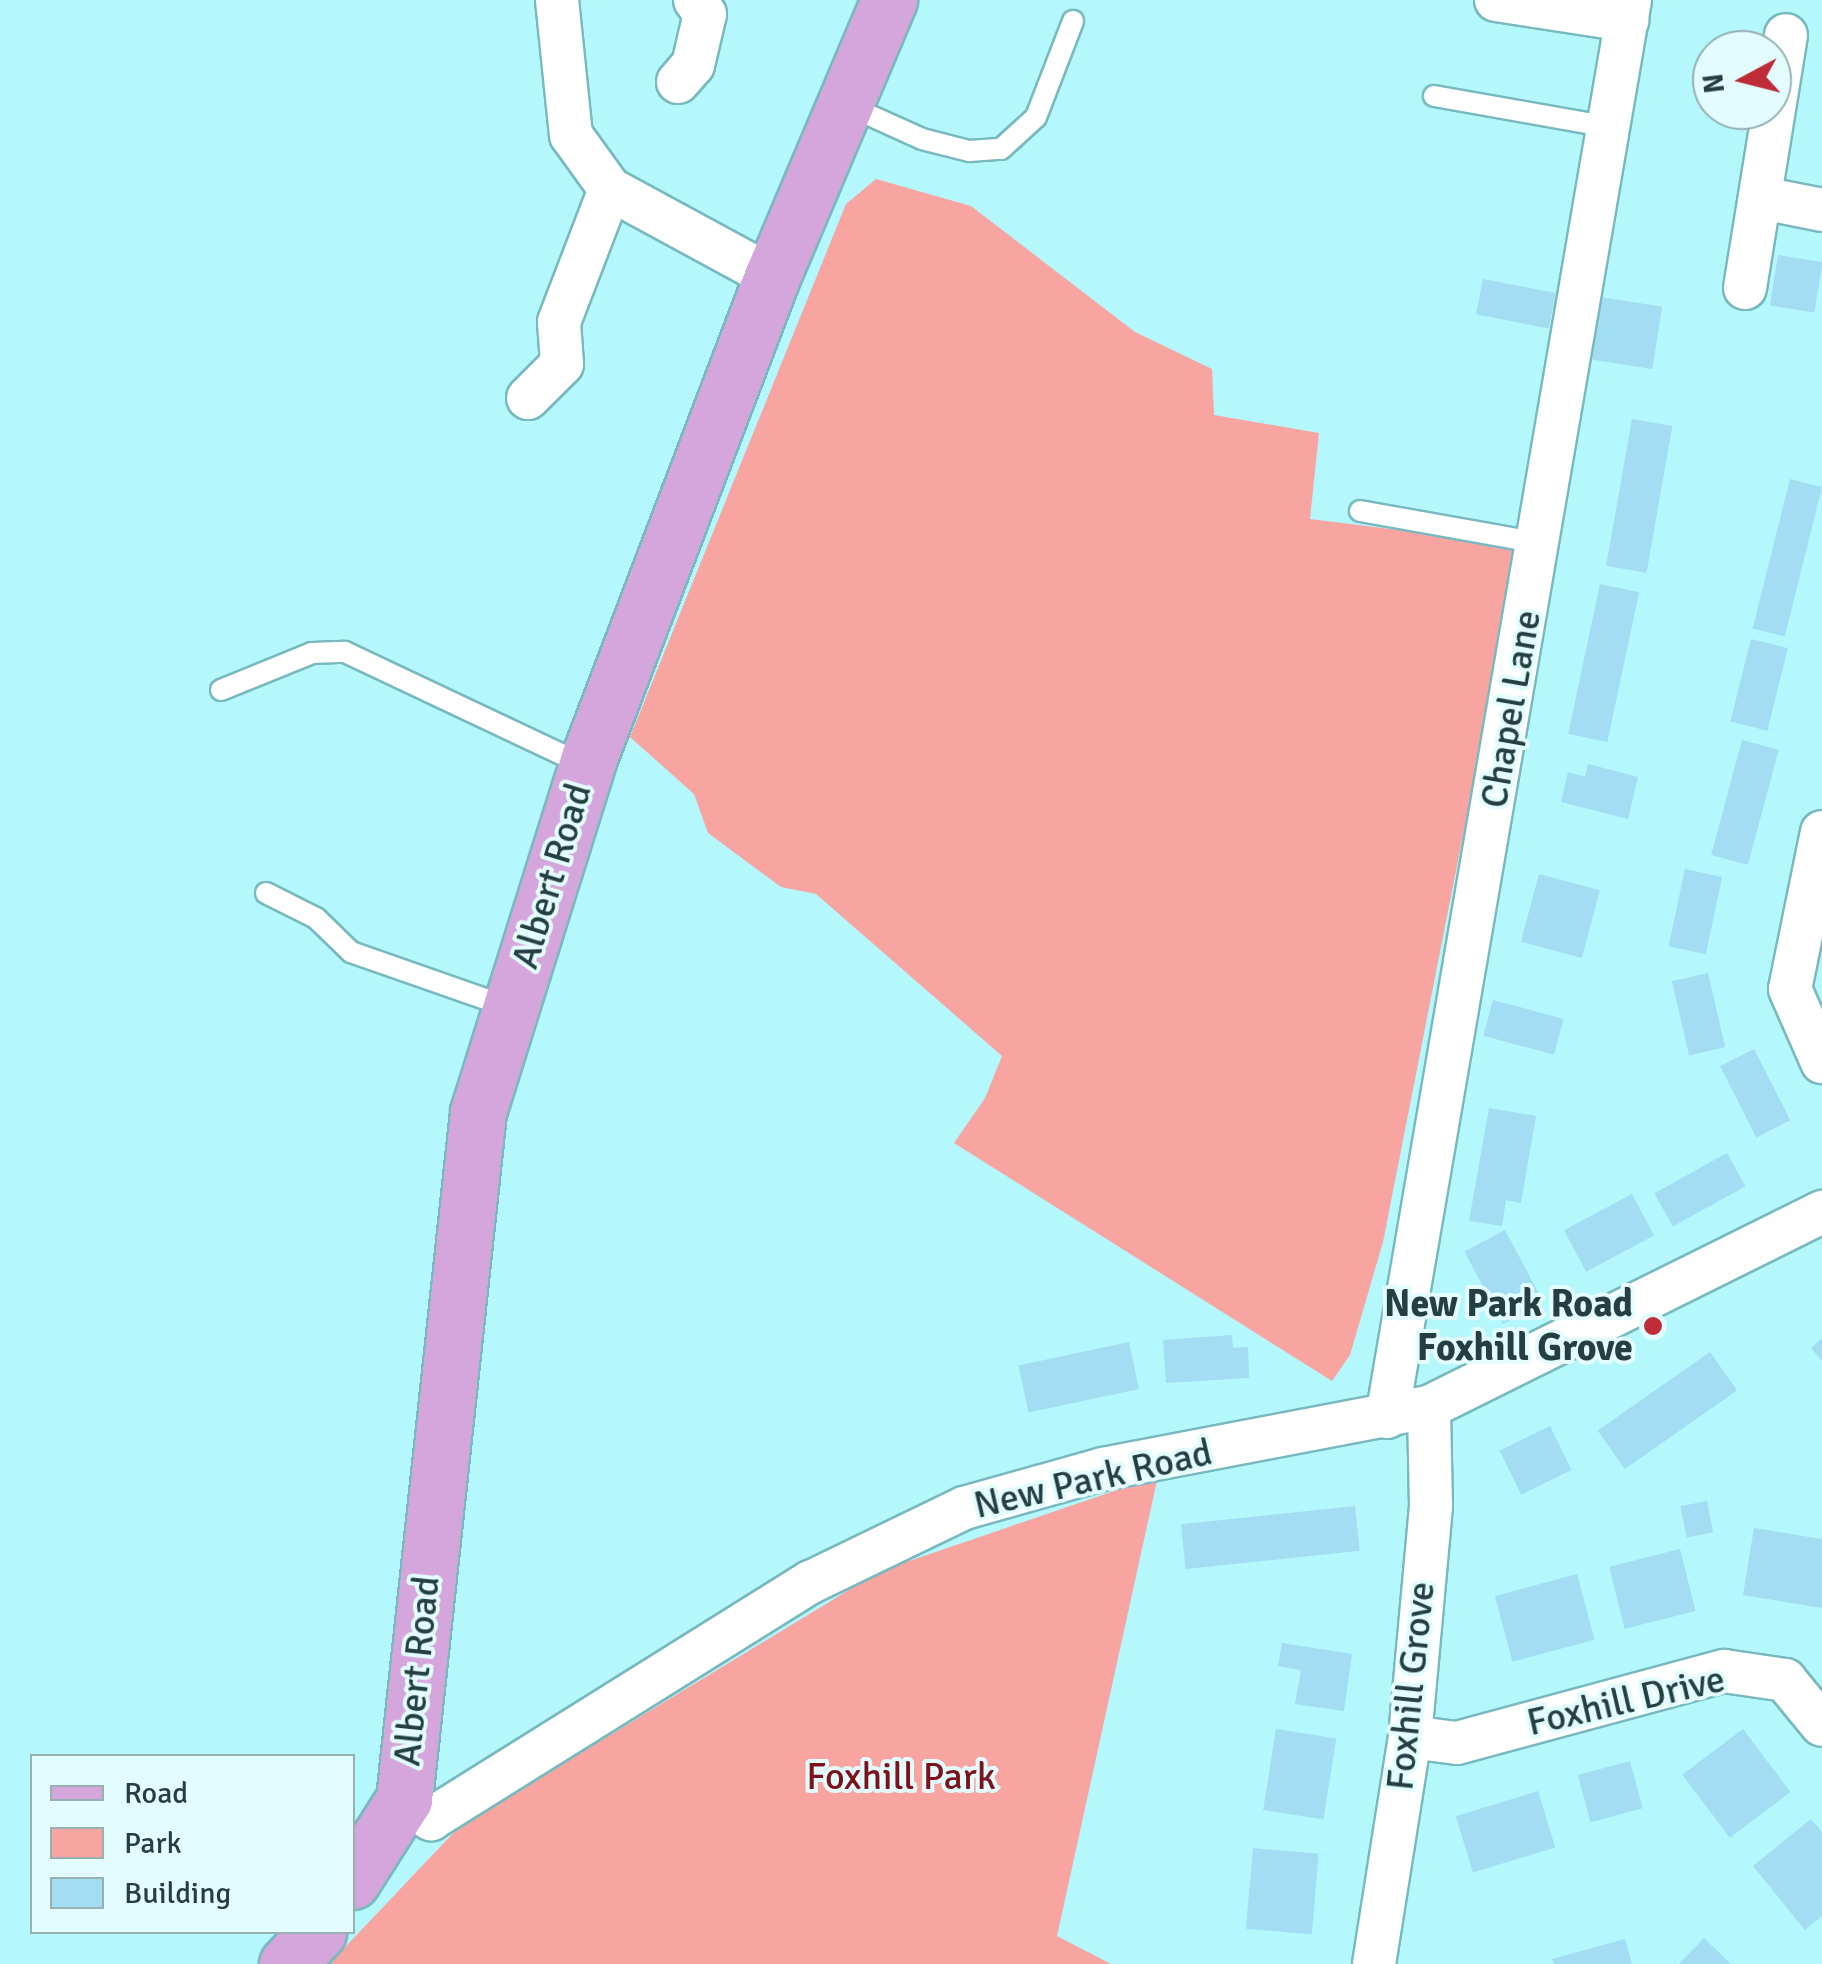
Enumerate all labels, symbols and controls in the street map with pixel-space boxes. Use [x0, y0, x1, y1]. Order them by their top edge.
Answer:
north arrow [1692, 30, 1792, 130]
text: N [1696, 72, 1732, 95]
street label: Chapel Lane [1471, 607, 1551, 811]
street label: Albert Road [502, 778, 602, 974]
place label: New Park Road Foxhill Grove [1384, 1281, 1633, 1370]
marker: New Park Road Foxhill Grove [1642, 1315, 1664, 1337]
street label: New Park Road [970, 1429, 1216, 1529]
street label: Albert Road [384, 1574, 450, 1768]
street label: Foxhill Grove [1377, 1579, 1445, 1793]
street label: Foxhill Drive [1523, 1656, 1729, 1746]
legend [30, 1754, 355, 1934]
park label: Foxhill Park [806, 1754, 996, 1800]
text: Road [124, 1775, 188, 1812]
text: Park [124, 1825, 182, 1862]
text: Building [124, 1875, 231, 1912]

